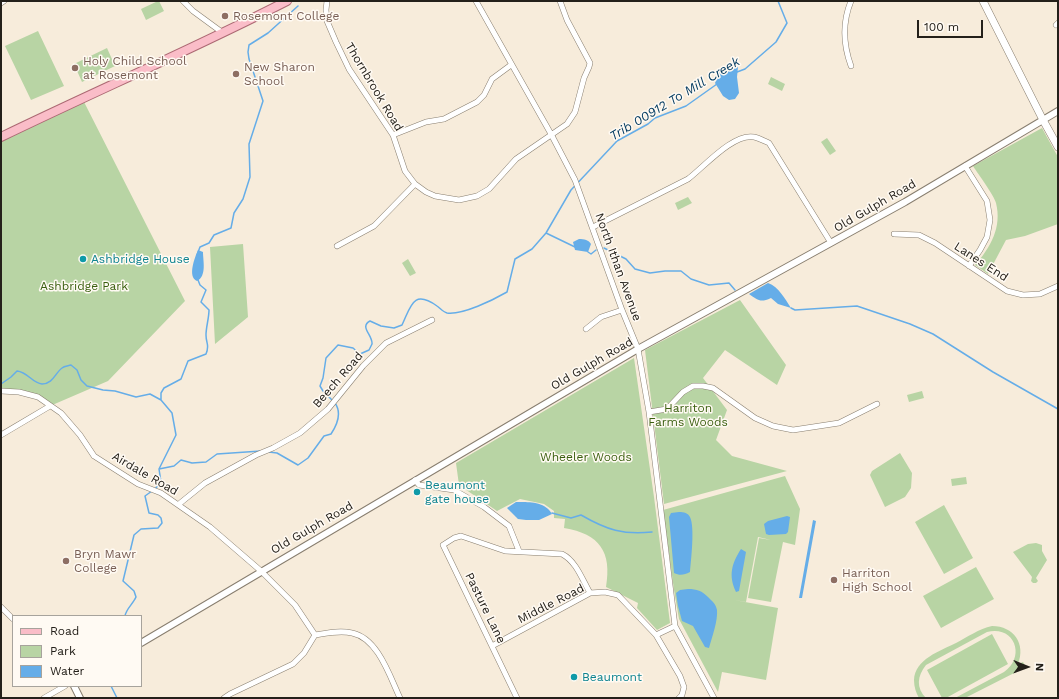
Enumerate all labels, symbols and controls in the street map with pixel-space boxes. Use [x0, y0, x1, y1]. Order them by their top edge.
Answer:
place label: Rosemont College [233, 9, 339, 23]
marker: Rosemont College [220, 11, 230, 21]
scale bar [919, 12, 985, 38]
text: 100 m [924, 20, 959, 34]
street label: Thornbrook Road [342, 40, 406, 134]
place label: Holy Child School at Rosemont [83, 54, 187, 82]
water label: Trib 00912 To Mill Creek [607, 54, 743, 144]
place label: New Sharon School [244, 60, 315, 88]
marker: Holy Child School at Rosemont [70, 63, 80, 73]
marker: New Sharon School [231, 69, 241, 79]
street label: Old Gulph Road [831, 177, 919, 235]
street label: North Ithan Avenue [592, 211, 644, 323]
street label: Lanes End [951, 239, 1011, 285]
place label: Ashbridge House [91, 252, 190, 266]
marker: Ashbridge House [78, 254, 88, 264]
park label: Ashbridge Park [40, 279, 128, 293]
street label: Old Gulph Road [548, 335, 636, 393]
street label: Beech Road [310, 349, 366, 411]
park label: Harriton Farms Woods [648, 401, 728, 429]
street label: Airdale Road [109, 449, 181, 499]
park label: Wheeler Woods [540, 450, 632, 464]
place label: Beaumont gate house [425, 478, 489, 506]
marker: Beaumont gate house [412, 487, 422, 497]
street label: Old Gulph Road [268, 499, 356, 557]
place label: Bryn Mawr College [74, 547, 136, 575]
marker: Bryn Mawr College [61, 556, 71, 566]
place label: Harriton High School [842, 566, 912, 594]
street label: Pasture Lane [462, 570, 508, 646]
marker: Harriton High School [829, 575, 839, 585]
street label: Middle Road [515, 581, 587, 627]
legend [12, 615, 142, 687]
text: Road [50, 624, 79, 638]
text: Park [50, 644, 76, 658]
north arrow [1007, 647, 1047, 687]
text: N [1033, 663, 1046, 671]
text: Water [50, 664, 84, 678]
place label: Beaumont [582, 670, 642, 684]
marker: Beaumont [569, 672, 579, 682]

